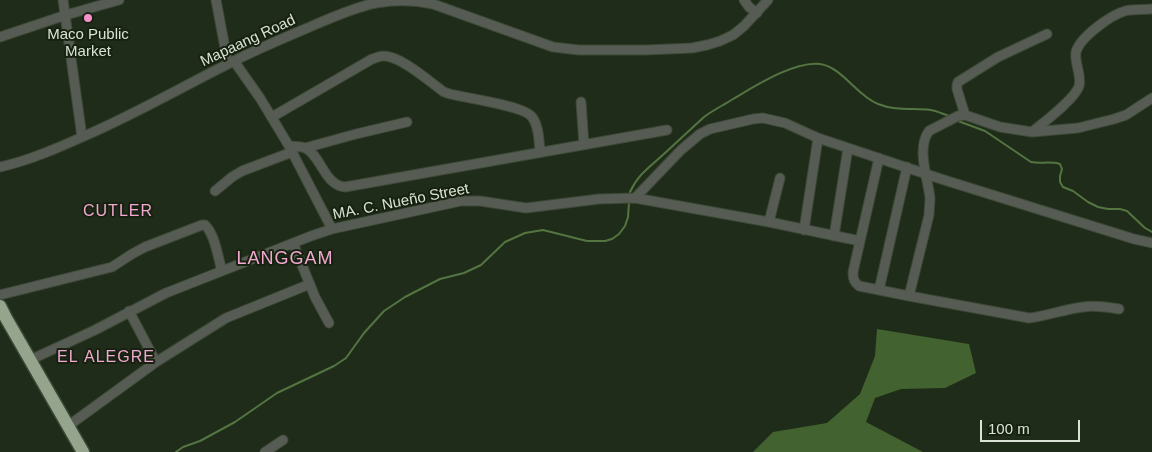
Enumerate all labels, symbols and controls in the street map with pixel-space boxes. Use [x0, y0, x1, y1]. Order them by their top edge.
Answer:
street label: Mapaang Road [198, 11, 298, 71]
marker: Maco Public Market [82, 12, 94, 24]
place label: Maco Public Market [47, 26, 129, 61]
street label: MA. C. Nueño Street [331, 180, 471, 224]
district label: CUTLER [82, 202, 154, 222]
district label: LANGGAM [236, 248, 334, 270]
district label: EL ALEGRE [56, 348, 156, 368]
scale bar [982, 410, 1082, 442]
text: 100 m [988, 420, 1030, 437]

